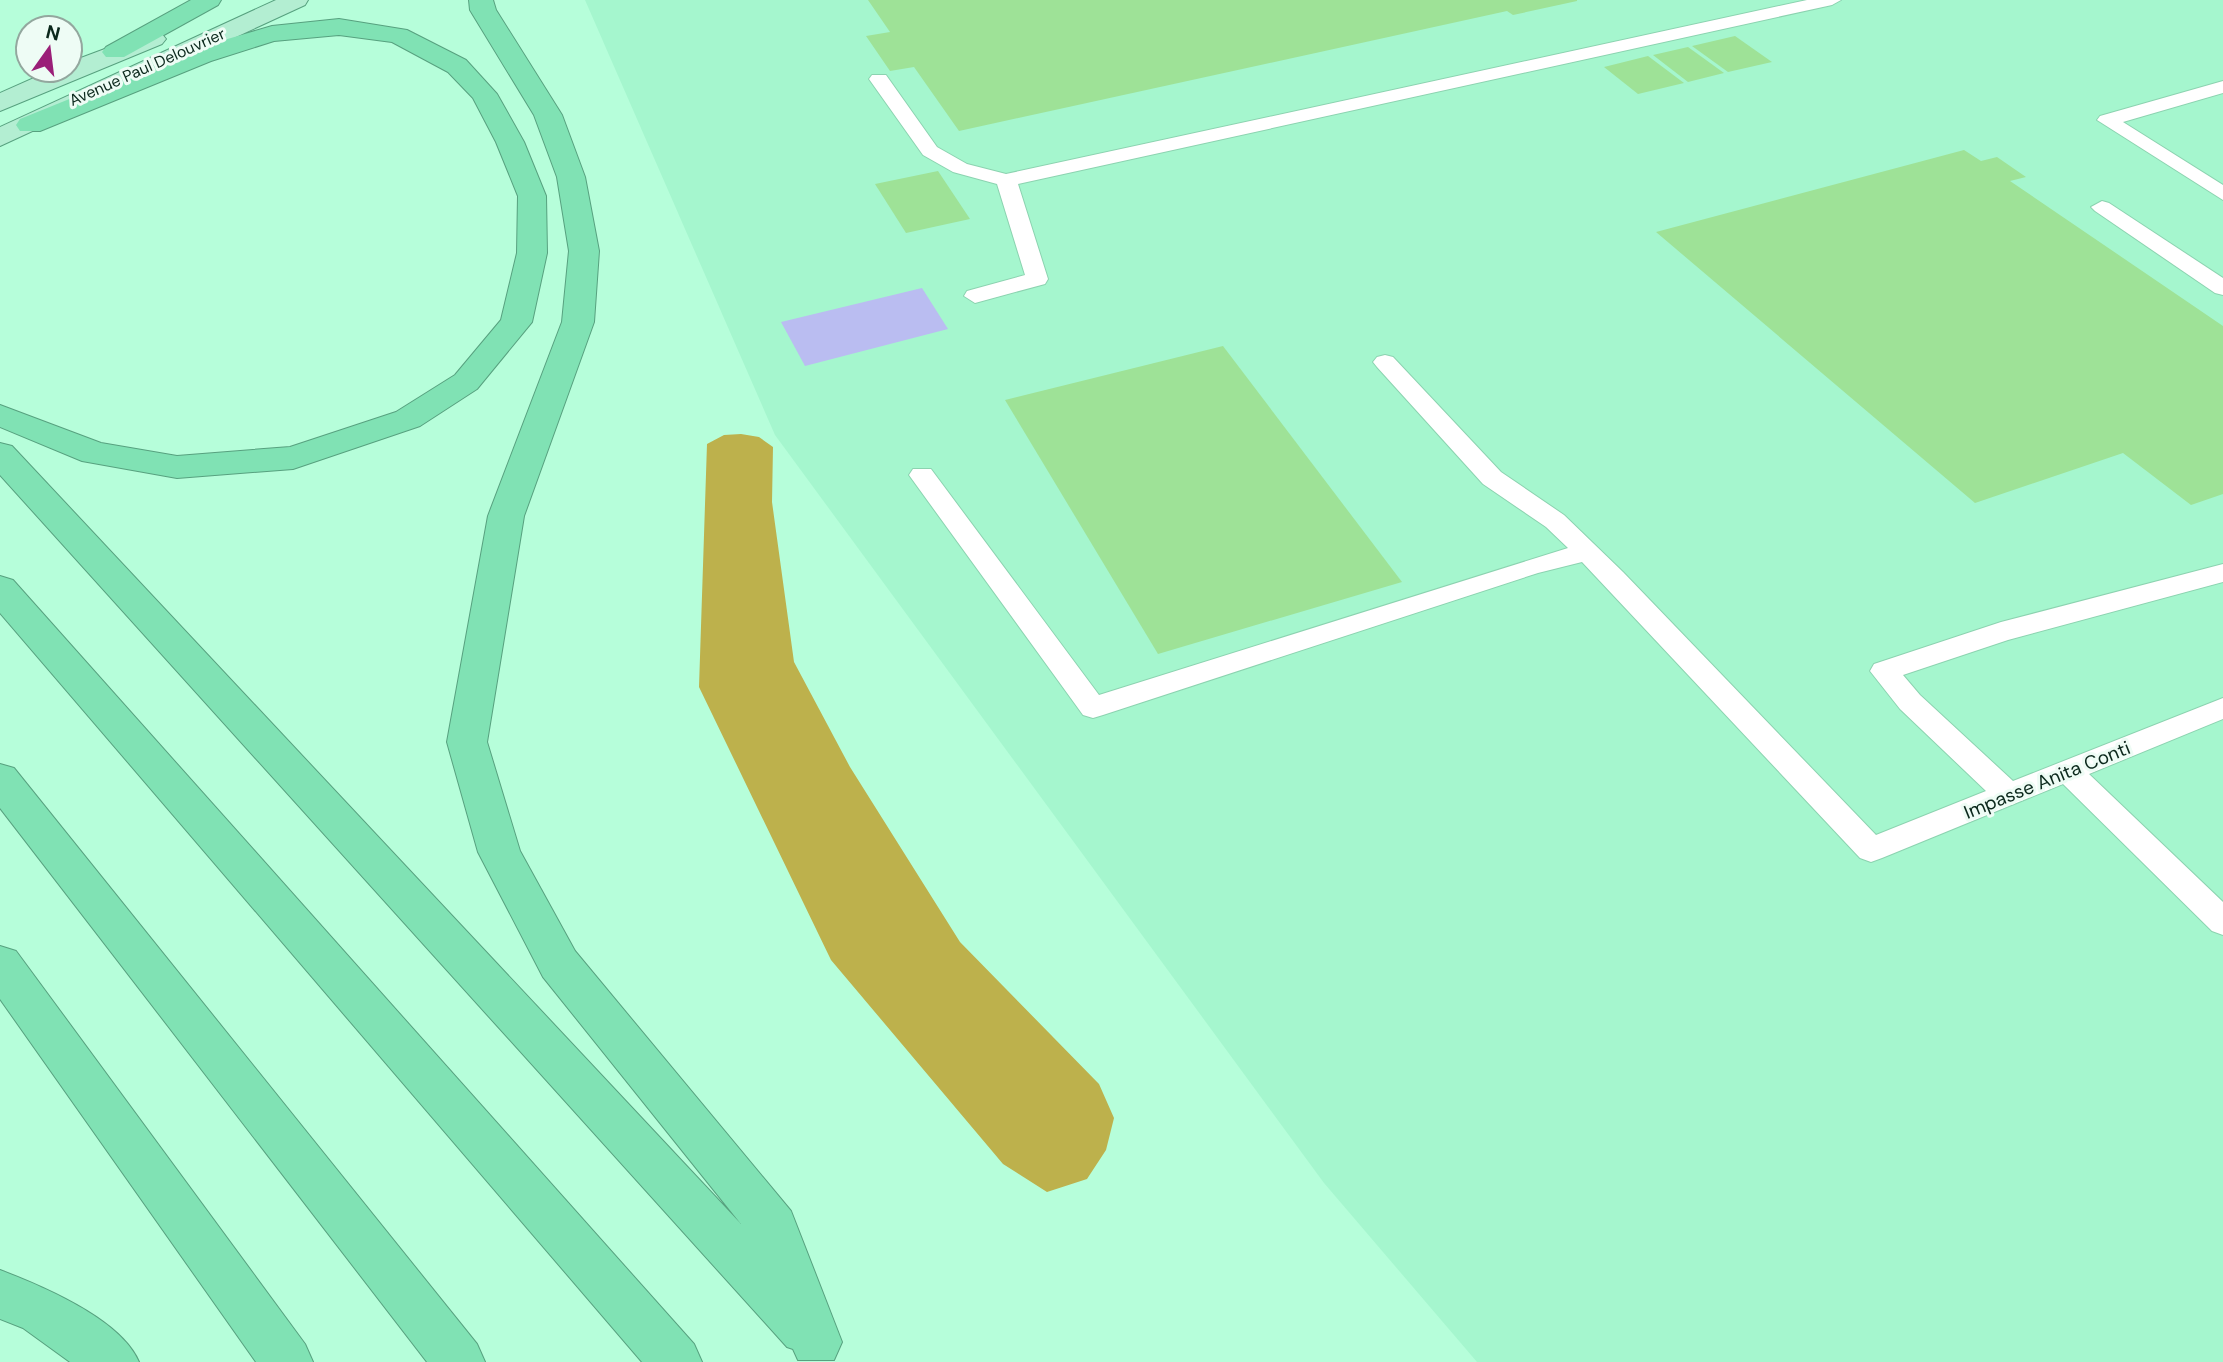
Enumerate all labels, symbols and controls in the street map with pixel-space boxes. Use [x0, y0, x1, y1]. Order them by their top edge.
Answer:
north arrow [14, 14, 84, 84]
text: N [43, 19, 63, 47]
street label: Avenue Paul Delouvrier [66, 23, 228, 111]
street label: Impasse Anita Conti [1960, 735, 2134, 825]

